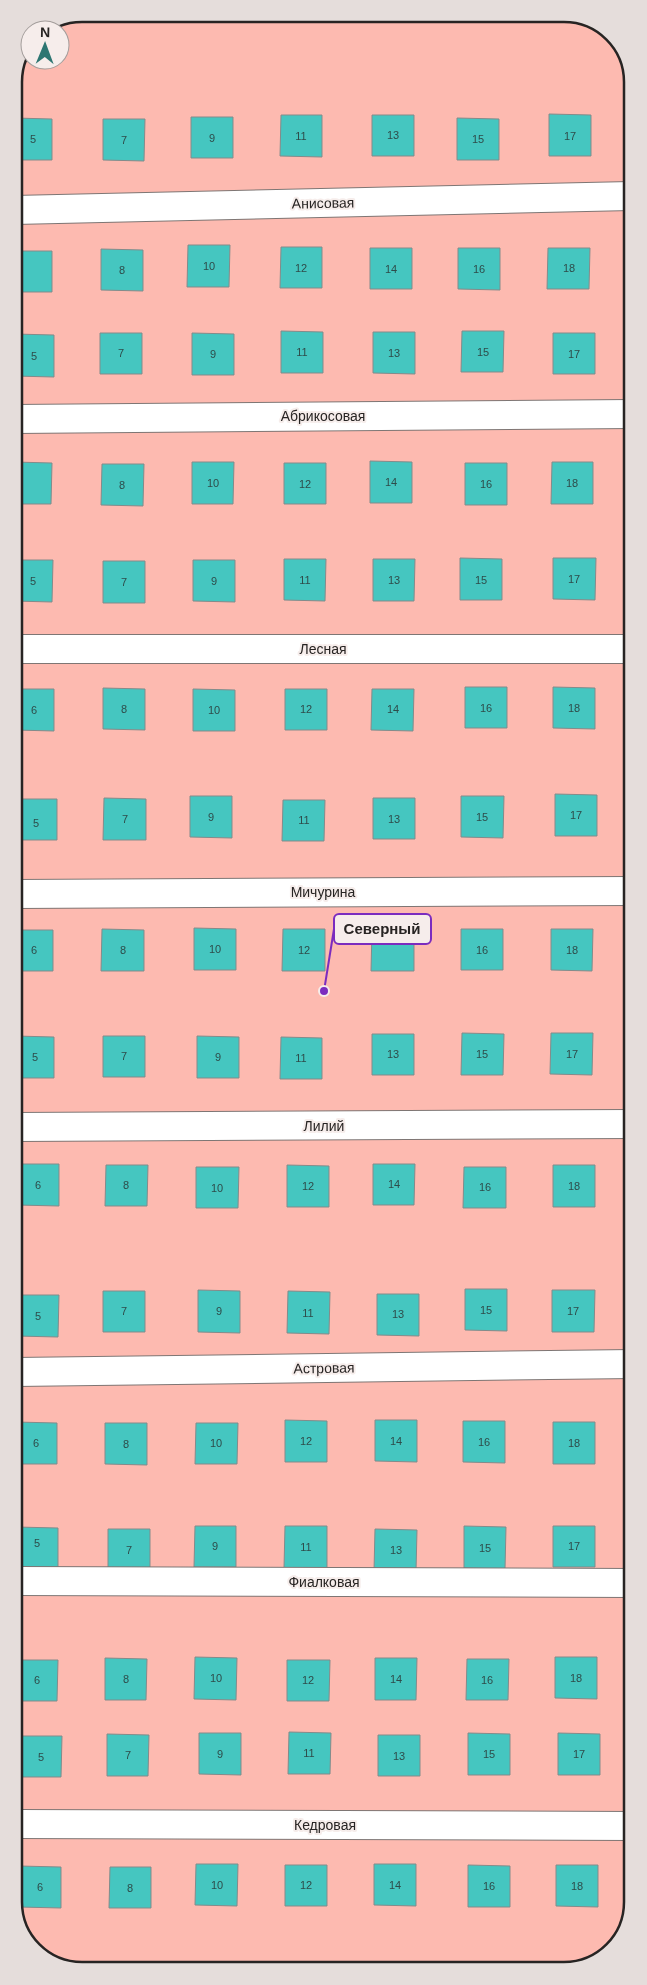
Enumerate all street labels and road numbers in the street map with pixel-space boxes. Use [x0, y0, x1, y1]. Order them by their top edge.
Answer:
street label: Анисовая [292, 194, 354, 212]
street label: Абрикосовая [281, 408, 365, 424]
street label: Лесная [299, 641, 347, 657]
street label: Мичурина [291, 884, 356, 900]
street label: Лилий [304, 1118, 344, 1134]
street label: Астровая [293, 1359, 355, 1377]
street label: Фиалковая [288, 1574, 360, 1590]
street label: Кедровая [294, 1817, 356, 1833]

